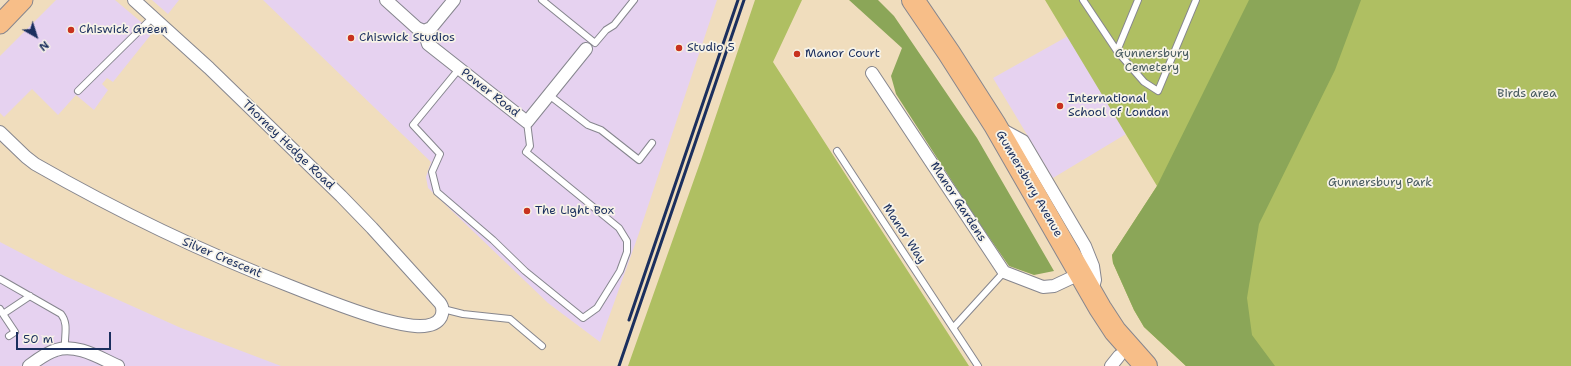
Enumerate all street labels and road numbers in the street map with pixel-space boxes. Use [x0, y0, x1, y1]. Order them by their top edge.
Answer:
street label: Power Road [458, 66, 522, 120]
street label: Thorney Hedge Road [239, 97, 337, 193]
street label: Gunnersbury Avenue [993, 128, 1065, 240]
street label: Manor Gardens [927, 159, 989, 245]
street label: Manor Way [879, 201, 929, 267]
street label: Silver Crescent [180, 235, 264, 281]

